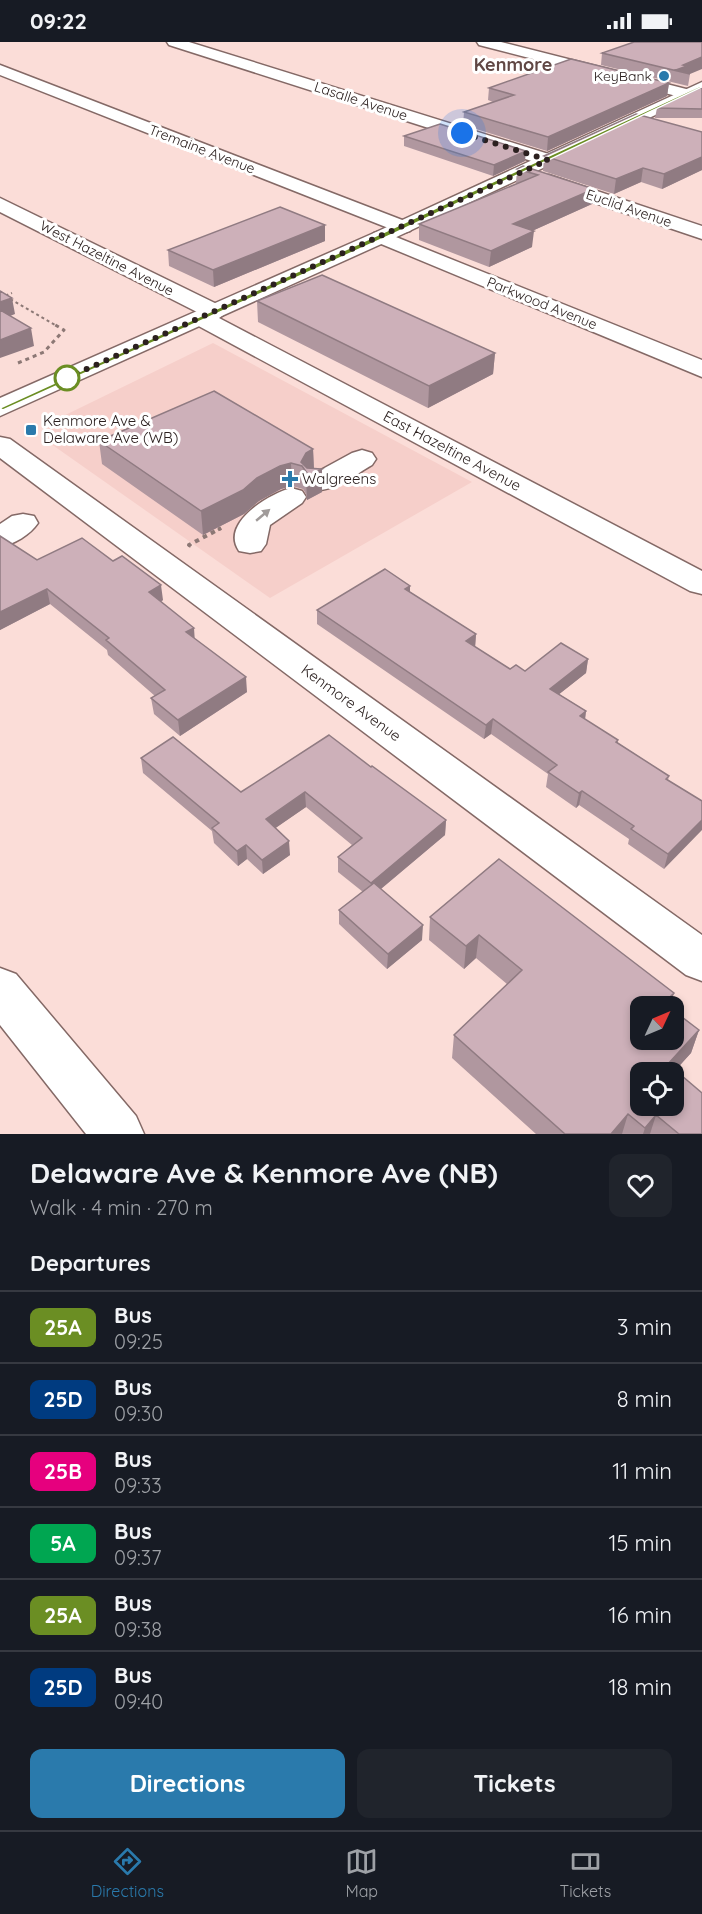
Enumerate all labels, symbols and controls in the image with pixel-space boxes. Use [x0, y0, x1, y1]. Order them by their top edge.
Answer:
text: 09:22 [30, 7, 87, 35]
district label: Kenmore [474, 53, 552, 76]
place label: KeyBank [594, 67, 652, 85]
marker: KeyBank [657, 69, 671, 83]
street label: Lasalle Avenue [312, 77, 410, 125]
your location [447, 118, 477, 148]
street label: Tremaine Avenue [146, 120, 258, 178]
street label: Euclid Avenue [584, 185, 674, 231]
street label: West Hazeltine Avenue [37, 216, 177, 300]
street label: Parkwood Avenue [484, 273, 600, 333]
unlabelled marker [54, 365, 80, 391]
street label: East Hazeltine Avenue [380, 406, 524, 495]
place label: Kenmore Ave & Delaware Ave (WB) [43, 411, 178, 447]
marker: Kenmore Ave & Delaware Ave (WB) [24, 423, 38, 437]
place label: Walgreens [302, 469, 376, 488]
marker: Walgreens [283, 472, 297, 486]
one-way arrow [255, 509, 271, 522]
street label: Kenmore Avenue [298, 660, 405, 745]
north arrow [630, 996, 684, 1050]
map controls [630, 996, 684, 1116]
button: locate [630, 1062, 684, 1116]
button: heart [609, 1154, 672, 1217]
text: Delaware Ave & Kenmore Ave (NB) [30, 1155, 498, 1190]
text: Walk · 4 min · 270 m [30, 1195, 213, 1220]
text: Departures [30, 1249, 151, 1277]
text: Bus [114, 1301, 152, 1329]
text: 3 min [617, 1313, 672, 1341]
text: 25A [44, 1314, 82, 1340]
text: 09:25 [114, 1329, 163, 1354]
text: Bus [114, 1373, 152, 1401]
text: 8 min [617, 1385, 672, 1413]
text: 25D [43, 1386, 83, 1412]
text: 09:30 [114, 1401, 163, 1426]
text: Bus [114, 1445, 152, 1473]
text: 11 min [612, 1457, 672, 1485]
text: 25B [44, 1458, 82, 1484]
text: 09:33 [114, 1473, 162, 1498]
text: Bus [114, 1517, 152, 1545]
text: 15 min [608, 1529, 672, 1557]
text: 5A [50, 1530, 76, 1556]
text: 09:37 [114, 1545, 162, 1570]
text: Bus [114, 1589, 152, 1617]
text: 16 min [609, 1601, 672, 1629]
text: 25A [44, 1602, 82, 1628]
text: 09:38 [114, 1617, 162, 1642]
text: Bus [114, 1661, 152, 1689]
text: 18 min [608, 1673, 672, 1701]
text: 25D [43, 1674, 83, 1700]
text: 09:40 [114, 1689, 163, 1714]
button: Directions [30, 1749, 345, 1818]
button: Tickets [357, 1749, 672, 1818]
tab: Directions [91, 1845, 164, 1901]
tab: Map [345, 1845, 378, 1901]
tab: Tickets [559, 1845, 611, 1901]

